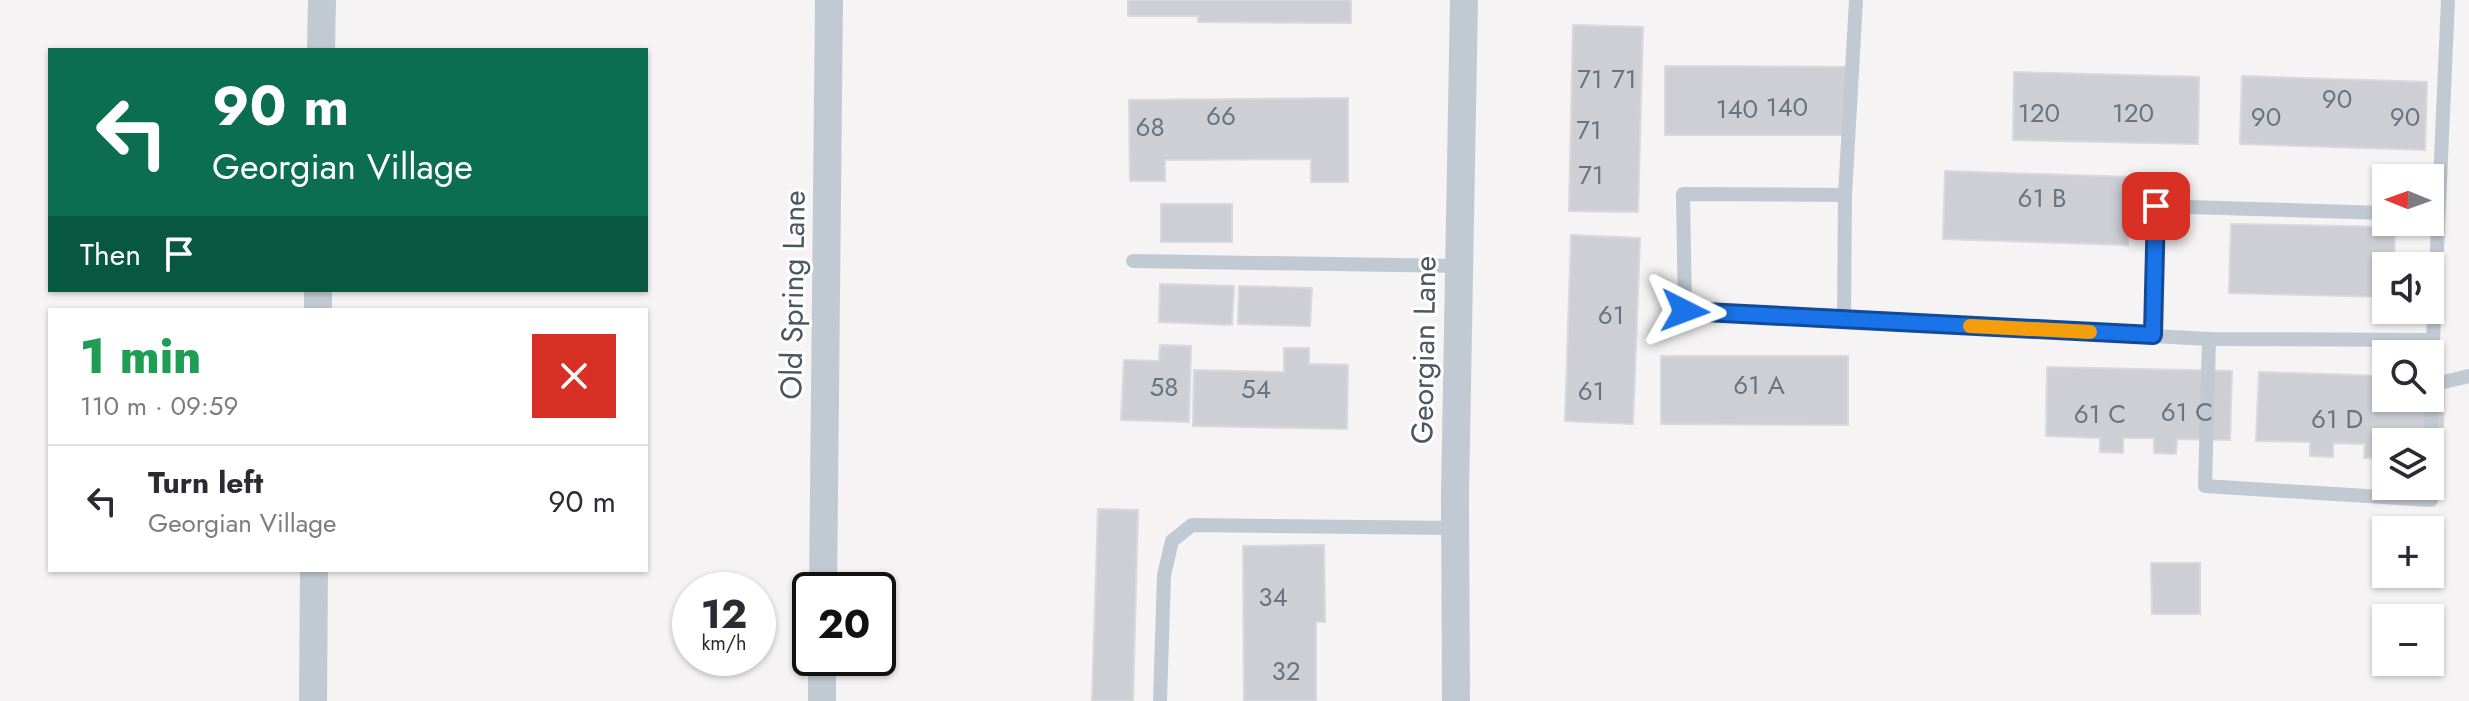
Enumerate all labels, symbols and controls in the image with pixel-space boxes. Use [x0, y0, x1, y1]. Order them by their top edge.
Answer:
house number: 71 [1577, 60, 1603, 98]
house number: 71 [1611, 60, 1637, 98]
text: 90 m [212, 65, 349, 146]
icon: left [80, 80, 184, 184]
house number: 90 [2322, 80, 2352, 118]
house number: 140 [1766, 88, 1808, 126]
house number: 140 [1716, 90, 1758, 128]
house number: 120 [2018, 94, 2060, 132]
house number: 120 [2112, 94, 2154, 132]
house number: 66 [1206, 97, 1236, 135]
house number: 90 [2251, 98, 2281, 136]
house number: 90 [2390, 98, 2420, 136]
house number: 68 [1135, 108, 1165, 146]
house number: 71 [1576, 111, 1602, 149]
text: Georgian Village [212, 140, 473, 192]
house number: 71 [1578, 156, 1604, 194]
north arrow [2372, 164, 2444, 236]
map controls [2372, 164, 2444, 676]
pin [2122, 172, 2190, 240]
house number: 61 B [2018, 179, 2066, 217]
icon: arrive [2134, 184, 2178, 228]
street label: Old Spring Lane [769, 190, 816, 400]
icon: arrive [157, 232, 201, 276]
text: Then [80, 233, 141, 276]
button: sound [2372, 252, 2444, 324]
street label: Georgian Lane [1400, 256, 1447, 444]
position arrow [1643, 269, 1727, 353]
house number: 61 [1598, 296, 1624, 334]
text: 1 min [80, 322, 201, 391]
button: close [532, 334, 616, 418]
button: search [2372, 340, 2444, 412]
house number: 61 A [1733, 366, 1786, 404]
house number: 58 [1150, 368, 1178, 406]
house number: 54 [1241, 370, 1271, 408]
house number: 61 [1578, 372, 1604, 410]
text: 110 m · 09:59 [80, 387, 239, 425]
house number: 61 C [2161, 393, 2213, 431]
house number: 61 C [2074, 395, 2126, 433]
house number: 61 D [2311, 400, 2363, 438]
button: layers [2372, 428, 2444, 500]
text: Turn left [148, 461, 263, 504]
icon: left [80, 479, 124, 523]
text: 90 m [548, 480, 616, 523]
text: Georgian Village [148, 504, 336, 542]
button: + [2372, 516, 2444, 588]
speed limit sign: 20 [792, 572, 896, 676]
house number: 34 [1258, 578, 1288, 616]
text: 12 [701, 585, 747, 643]
button: − [2372, 604, 2444, 676]
text: km/h [701, 629, 747, 658]
house number: 32 [1272, 652, 1301, 690]

